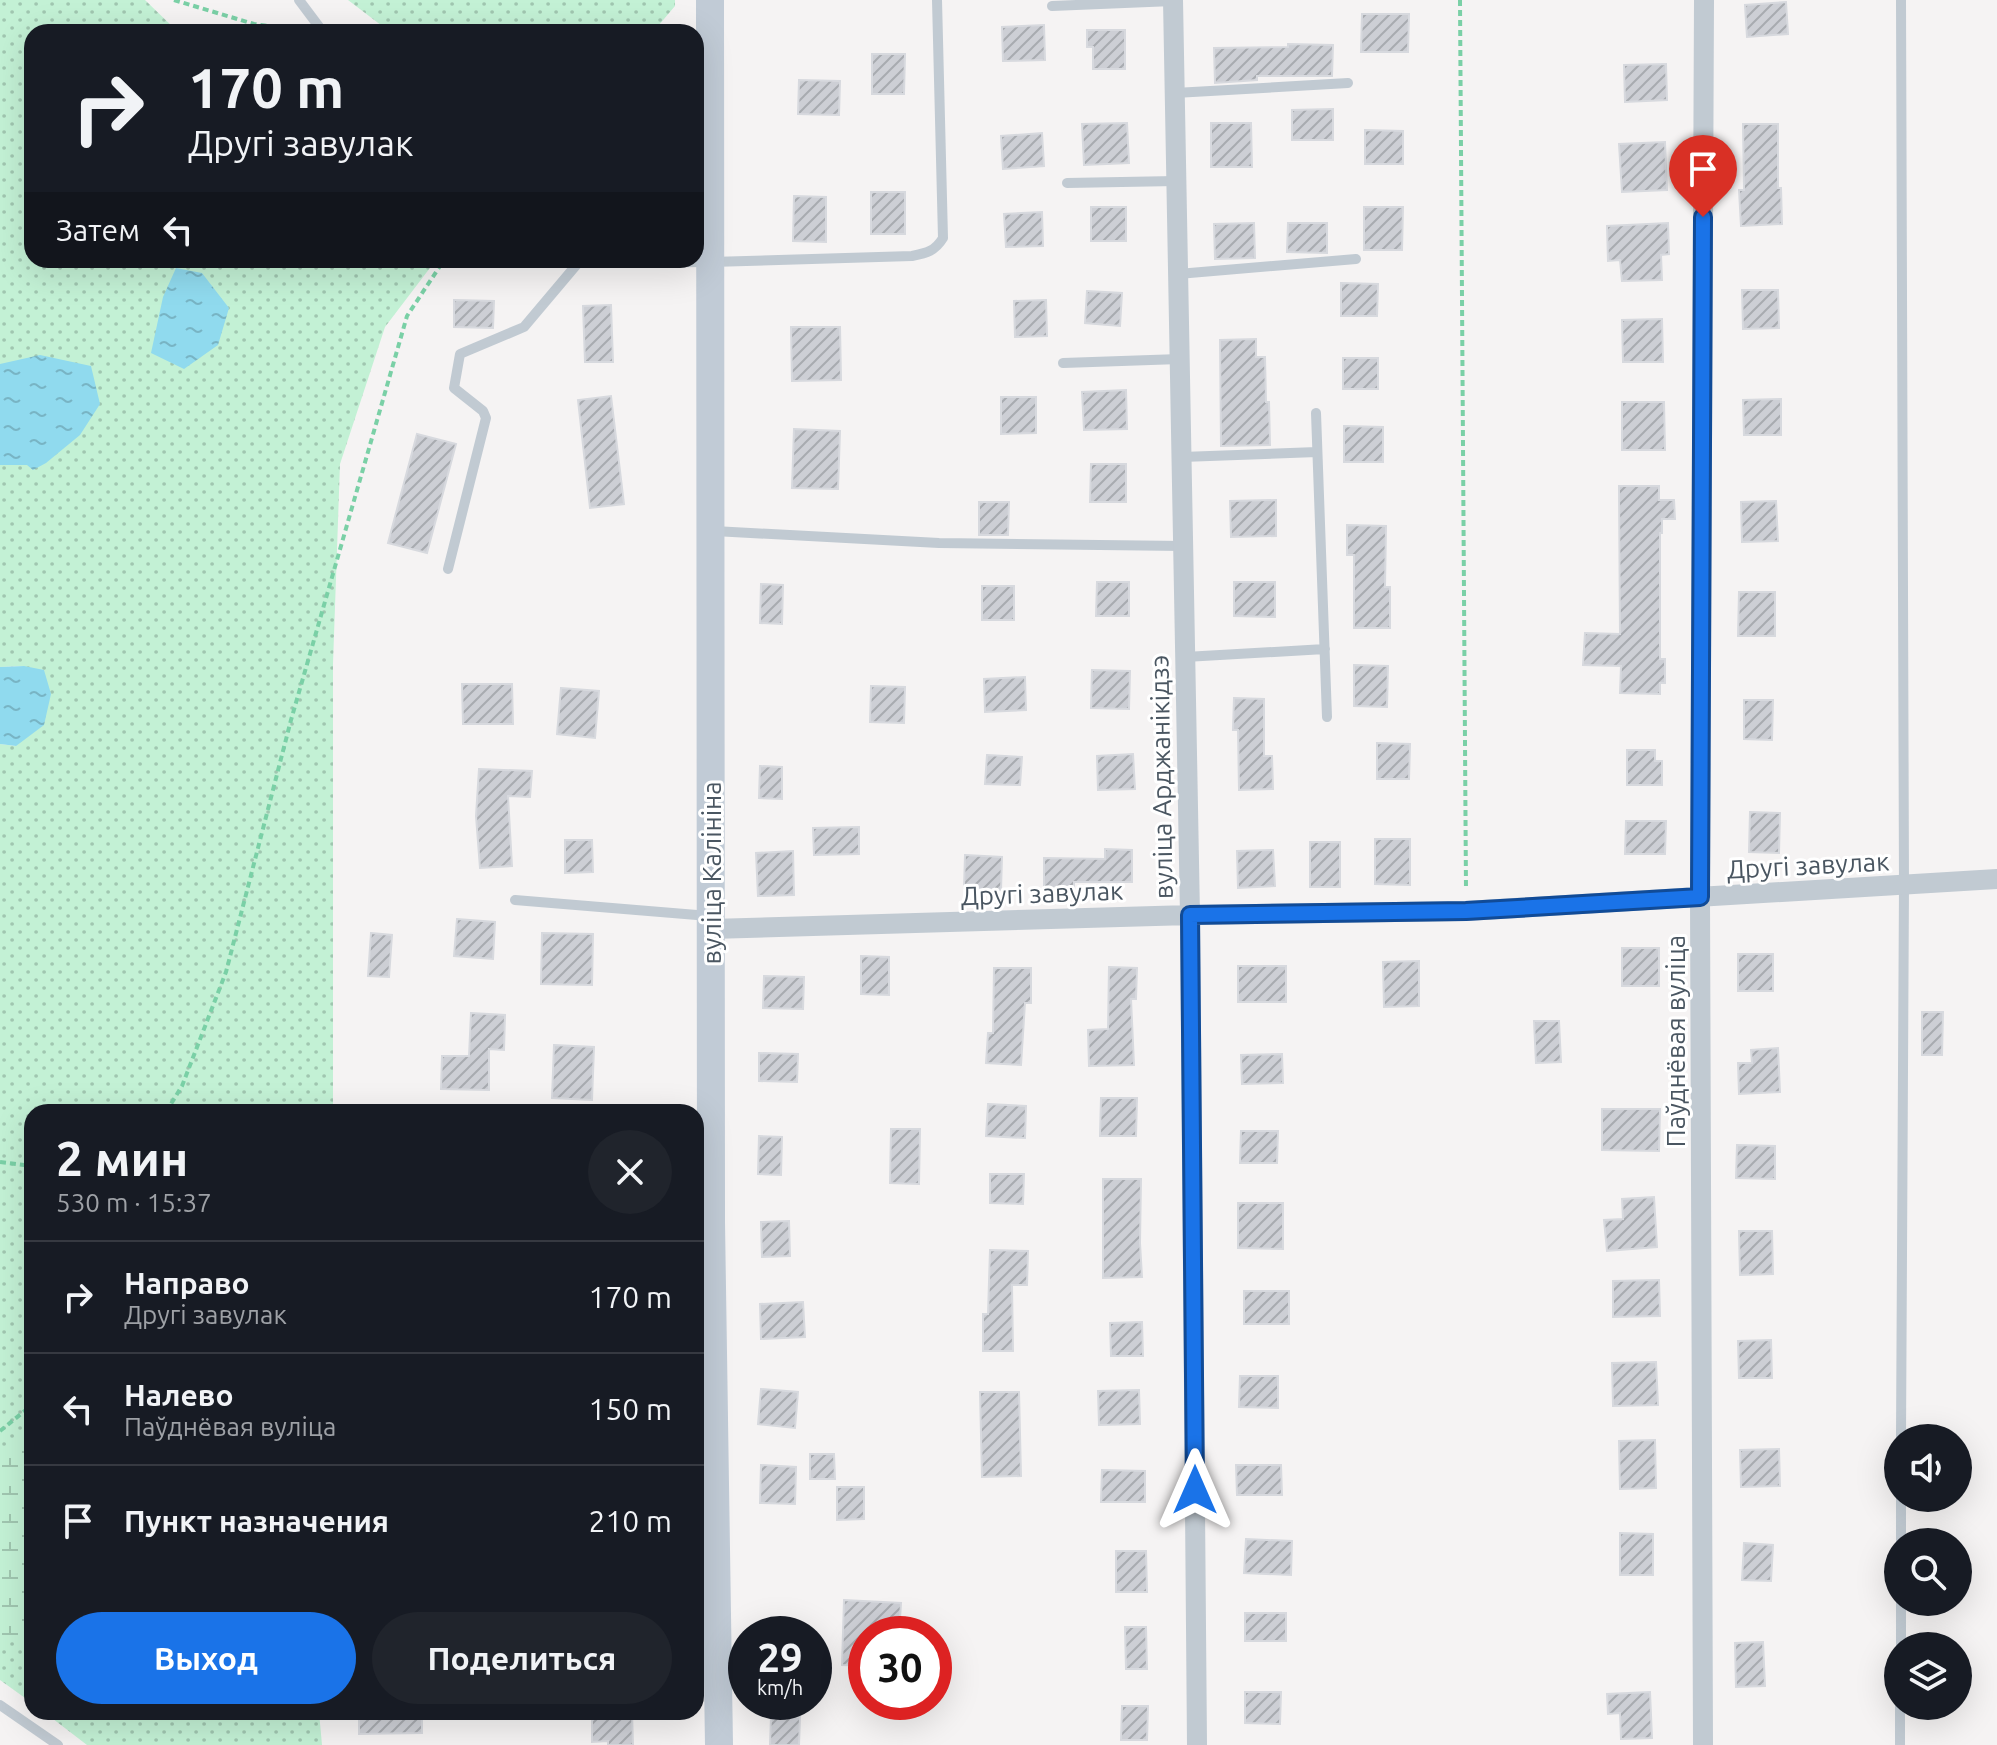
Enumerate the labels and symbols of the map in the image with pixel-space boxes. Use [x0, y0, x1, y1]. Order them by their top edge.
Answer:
pin [1669, 135, 1737, 217]
street label: вуліца Арджанікідзэ [1144, 655, 1178, 899]
street label: вуліца Калініна [697, 781, 726, 965]
street label: Другі завулак [1726, 846, 1890, 884]
street label: Другі завулак [960, 876, 1124, 910]
street label: Паўднёвая вуліца [1661, 935, 1690, 1147]
position arrow [1153, 1448, 1237, 1532]
speed limit sign: 30 [848, 1616, 952, 1720]

